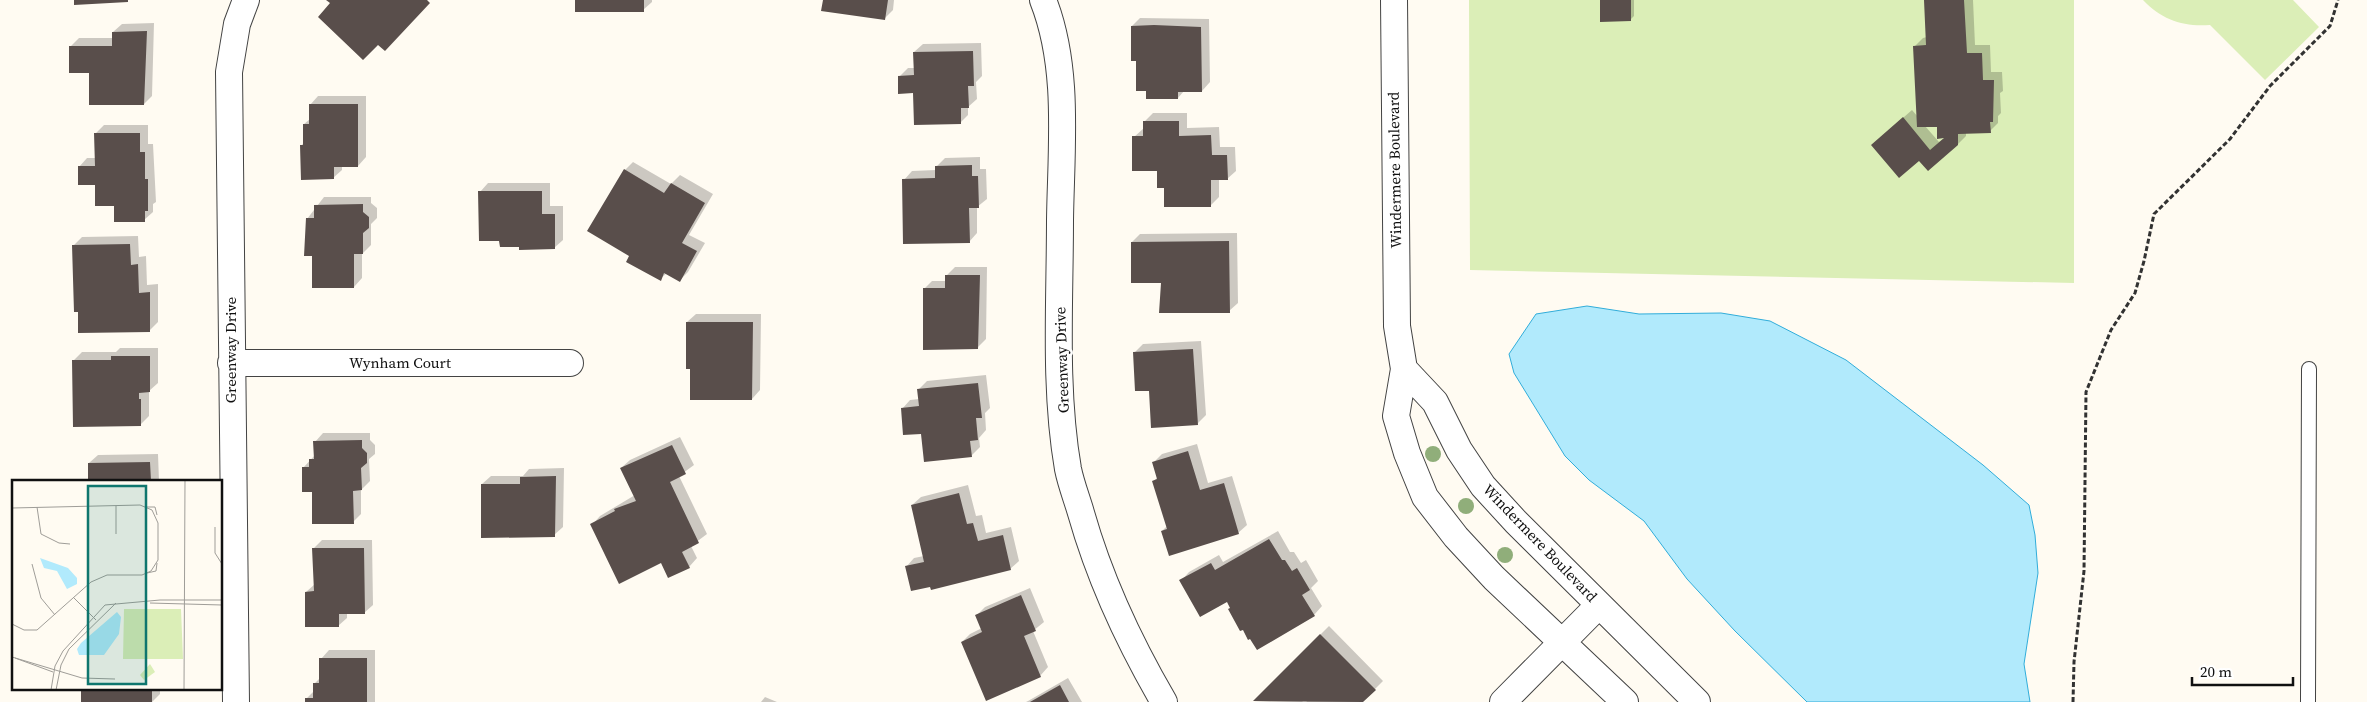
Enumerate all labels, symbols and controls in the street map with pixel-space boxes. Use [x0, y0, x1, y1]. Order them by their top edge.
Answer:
street label: Windermere Boulevard [1383, 91, 1406, 248]
street label: Greenway Drive [220, 296, 241, 403]
street label: Greenway Drive [1049, 306, 1074, 414]
street label: Wynham Court [349, 352, 451, 373]
street label: Windermere Boulevard [1478, 479, 1603, 607]
inset map [12, 480, 222, 690]
scale bar [2192, 654, 2293, 686]
text: 20 m [2200, 661, 2232, 682]

